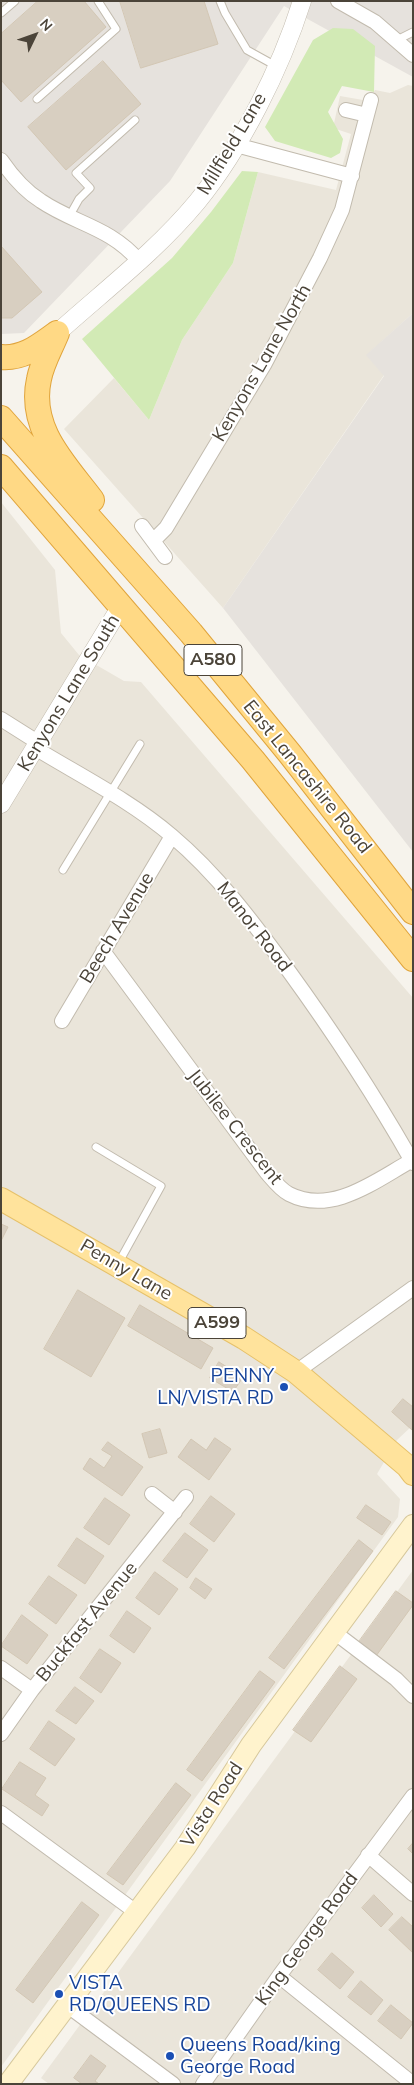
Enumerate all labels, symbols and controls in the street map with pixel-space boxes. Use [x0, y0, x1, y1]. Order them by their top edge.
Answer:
north arrow [10, 10, 60, 60]
text: N [36, 15, 56, 35]
street label: Millfield Lane [193, 89, 271, 199]
street label: Kenyons Lane North [208, 280, 316, 446]
street label: Kenyons Lane South [13, 610, 125, 776]
road number: A580 [184, 644, 242, 676]
street label: East Lancashire Road [238, 696, 376, 858]
street label: Beech Avenue [75, 868, 159, 988]
street label: Manor Road [212, 877, 296, 977]
street label: Jubilee Crescent [183, 1065, 287, 1189]
street label: Penny Lane [76, 1234, 176, 1306]
road number: A599 [188, 1308, 246, 1339]
place label: PENNY LN/VISTA RD [157, 1365, 274, 1409]
marker: PENNY LN/VISTA RD [278, 1381, 290, 1393]
street label: Buckfast Avenue [32, 1557, 142, 1687]
street label: Vista Road [176, 1758, 248, 1852]
street label: King George Road [251, 1868, 363, 2010]
place label: VISTA RD/QUEENS RD [69, 1972, 211, 2016]
marker: VISTA RD/QUEENS RD [53, 1988, 65, 2000]
place label: Queens Road/king George Road [180, 2034, 341, 2078]
marker: Queens Road/king George Road [164, 2050, 176, 2062]

